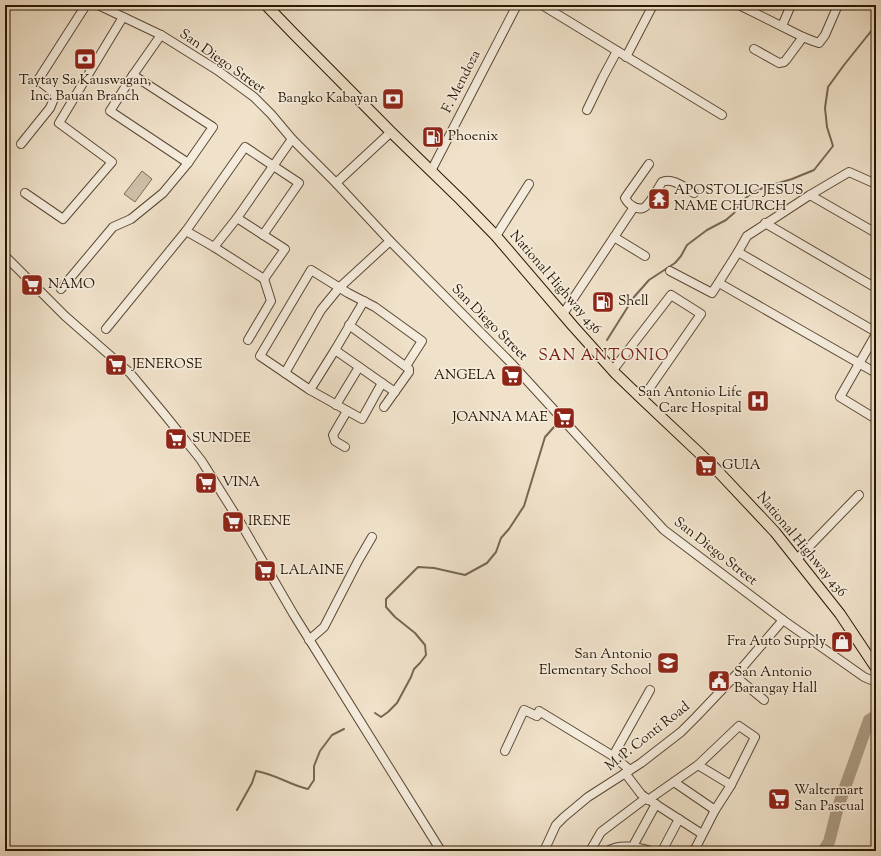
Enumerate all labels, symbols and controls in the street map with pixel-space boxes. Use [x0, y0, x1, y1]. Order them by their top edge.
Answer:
street label: San Diego Street [175, 25, 269, 99]
bank icon: Taytay Sa Kauswagan, Inc. Bauan Branch [72, 46, 98, 72]
street label: F. Mendoza [438, 47, 487, 117]
place label: Taytay Sa Kauswagan, Inc. Bauan Branch [19, 71, 151, 107]
bank icon: Bangko Kabayan [380, 86, 406, 112]
place label: Bangko Kabayan [278, 89, 378, 109]
fuel station icon: Phoenix [420, 124, 446, 150]
place label: Phoenix [448, 127, 498, 147]
place label: APOSTOLIC JESUS NAME CHURCH [674, 181, 803, 217]
temple icon: APOSTOLIC JESUS NAME CHURCH [646, 186, 672, 212]
street label: National Highway 436 [504, 227, 606, 339]
supermarket icon: NAMO [19, 272, 45, 298]
place label: NAMO [48, 275, 95, 295]
street label: San Diego Street [446, 280, 532, 366]
fuel station icon: Shell [590, 289, 616, 315]
place label: Shell [618, 292, 649, 312]
district label: SAN ANTONIO [538, 345, 670, 368]
supermarket icon: JENEROSE [103, 352, 129, 378]
place label: JENEROSE [131, 355, 203, 375]
supermarket icon: ANGELA [499, 363, 525, 389]
place label: ANGELA [434, 366, 497, 386]
place label: San Antonio Life Care Hospital [638, 383, 742, 419]
hospital icon: San Antonio Life Care Hospital [745, 388, 771, 414]
supermarket icon: JOANNA MAE [551, 405, 577, 431]
place label: JOANNA MAE [451, 408, 549, 428]
supermarket icon: SUNDEE [163, 426, 189, 452]
place label: SUNDEE [192, 429, 251, 449]
supermarket icon: GUIA [693, 453, 719, 479]
place label: GUIA [722, 456, 761, 476]
supermarket icon: VINA [193, 470, 219, 496]
place label: VINA [222, 473, 261, 493]
street label: National Highway 436 [751, 488, 851, 602]
supermarket icon: IRENE [220, 509, 246, 535]
place label: IRENE [248, 512, 291, 532]
street label: San Diego Street [669, 513, 761, 591]
supermarket icon: LALAINE [252, 558, 278, 584]
place label: LALAINE [280, 561, 344, 581]
shop icon: Fra Auto Supply [829, 629, 855, 655]
place label: Fra Auto Supply [727, 632, 826, 652]
place label: San Antonio Elementary School [539, 645, 652, 681]
school or university icon: San Antonio Elementary School [655, 650, 681, 676]
place label: San Antonio Barangay Hall [734, 663, 817, 699]
public building icon: San Antonio Barangay Hall [706, 668, 732, 694]
street label: M. P. Conti Road [601, 697, 695, 777]
place label: Waltermart San Pascual [794, 781, 865, 817]
supermarket icon: Waltermart San Pascual [766, 786, 792, 812]

